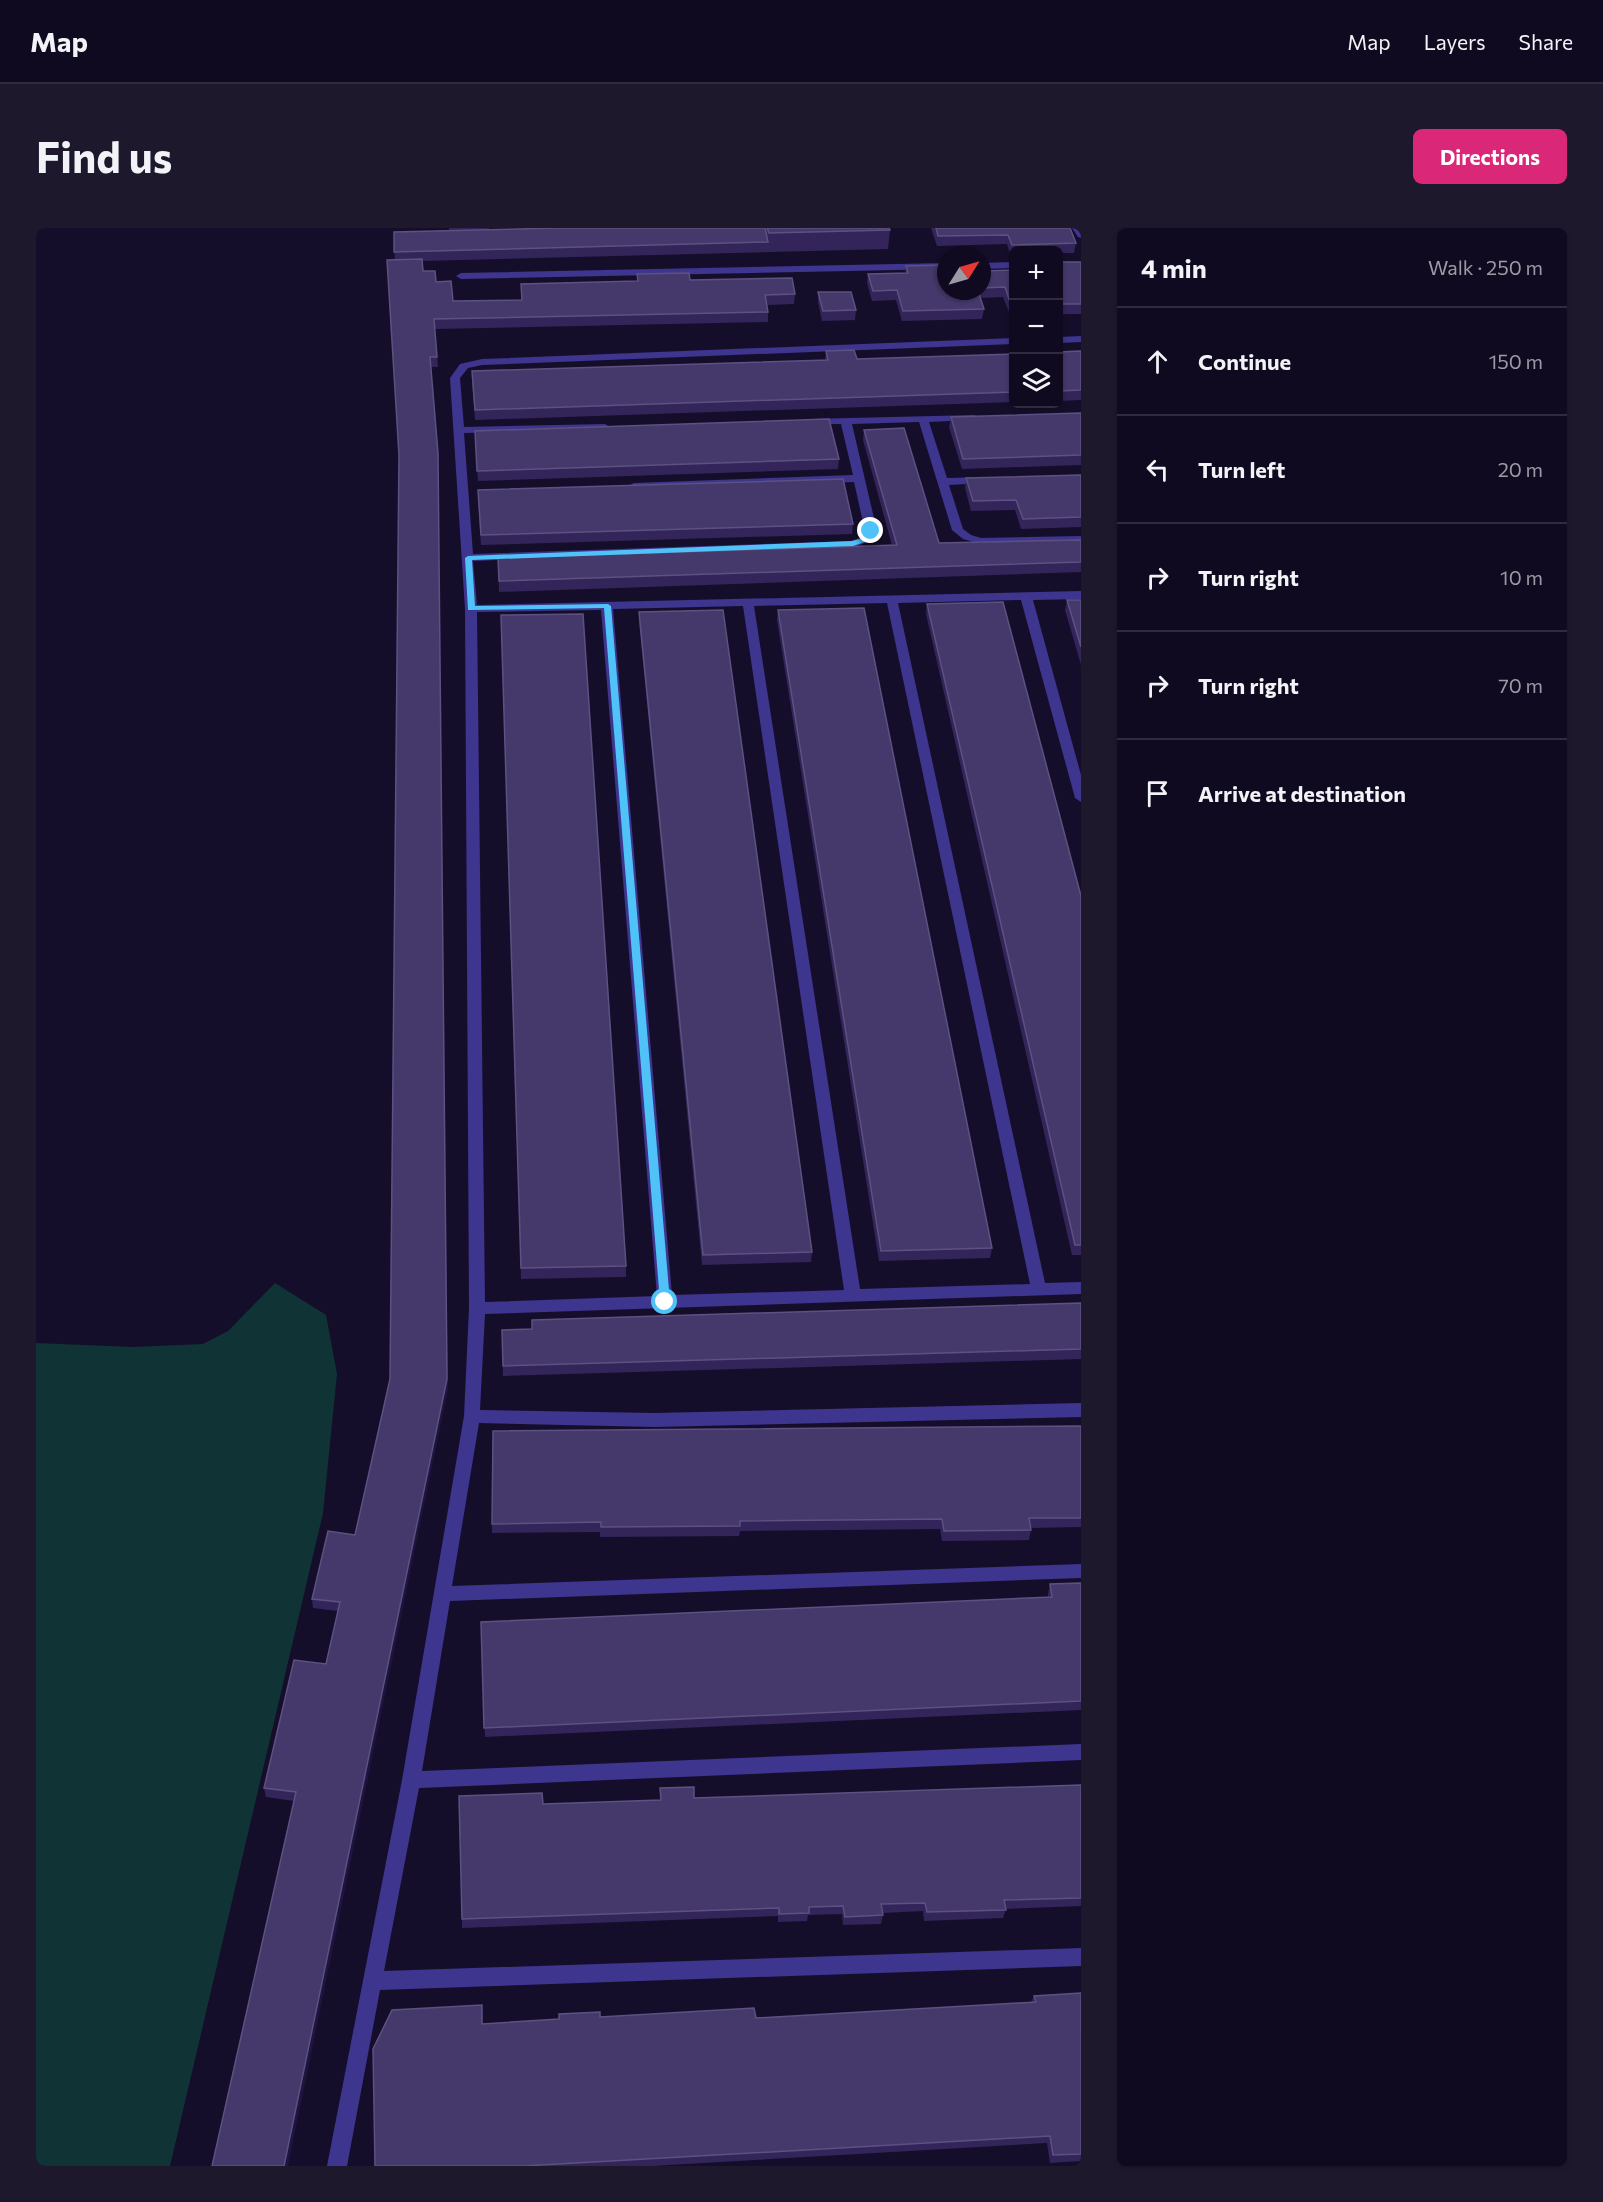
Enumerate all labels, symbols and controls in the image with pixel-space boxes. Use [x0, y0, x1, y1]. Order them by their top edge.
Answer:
text: Map [30, 24, 88, 58]
text: Map [1347, 29, 1391, 54]
text: Layers [1424, 29, 1486, 54]
text: Share [1519, 29, 1573, 54]
button: Directions [1413, 129, 1567, 184]
text: Find us [36, 130, 172, 182]
north arrow [937, 246, 991, 300]
map controls [1009, 246, 1063, 408]
button: + [1009, 246, 1063, 300]
text: 4 min [1141, 252, 1207, 283]
text: Walk · 250 m [1428, 255, 1543, 279]
button: − [1009, 300, 1063, 354]
icon: ahead [1141, 345, 1174, 378]
text: Continue [1198, 348, 1291, 375]
text: 150 m [1489, 349, 1543, 373]
button: layers [1009, 354, 1063, 408]
icon: left [1141, 453, 1174, 486]
text: Turn left [1198, 456, 1285, 483]
text: 20 m [1498, 457, 1543, 481]
route end [857, 517, 883, 543]
icon: right [1141, 561, 1174, 594]
text: Turn right [1198, 564, 1299, 591]
text: 10 m [1500, 565, 1543, 589]
icon: right [1141, 669, 1174, 702]
text: Turn right [1198, 672, 1299, 699]
text: 70 m [1498, 673, 1543, 697]
icon: arrive [1141, 777, 1174, 810]
text: Arrive at destination [1198, 780, 1406, 807]
route start [651, 1288, 677, 1314]

